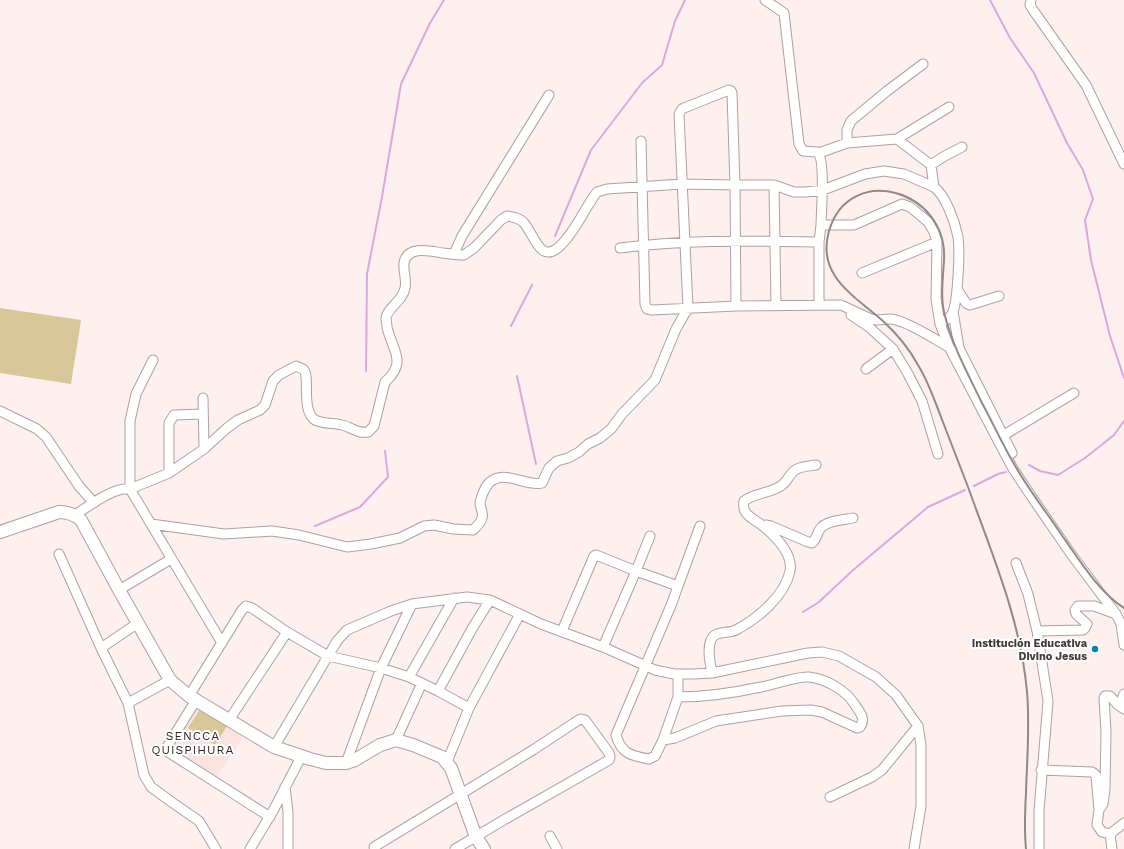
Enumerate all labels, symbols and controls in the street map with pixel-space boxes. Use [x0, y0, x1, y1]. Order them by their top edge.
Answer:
place label: Institución Educativa Divino Jesus [972, 637, 1088, 663]
marker: Institución Educativa Divino Jesus [1090, 644, 1100, 654]
district label: SENCCA QUISPIHURA [152, 729, 234, 757]

